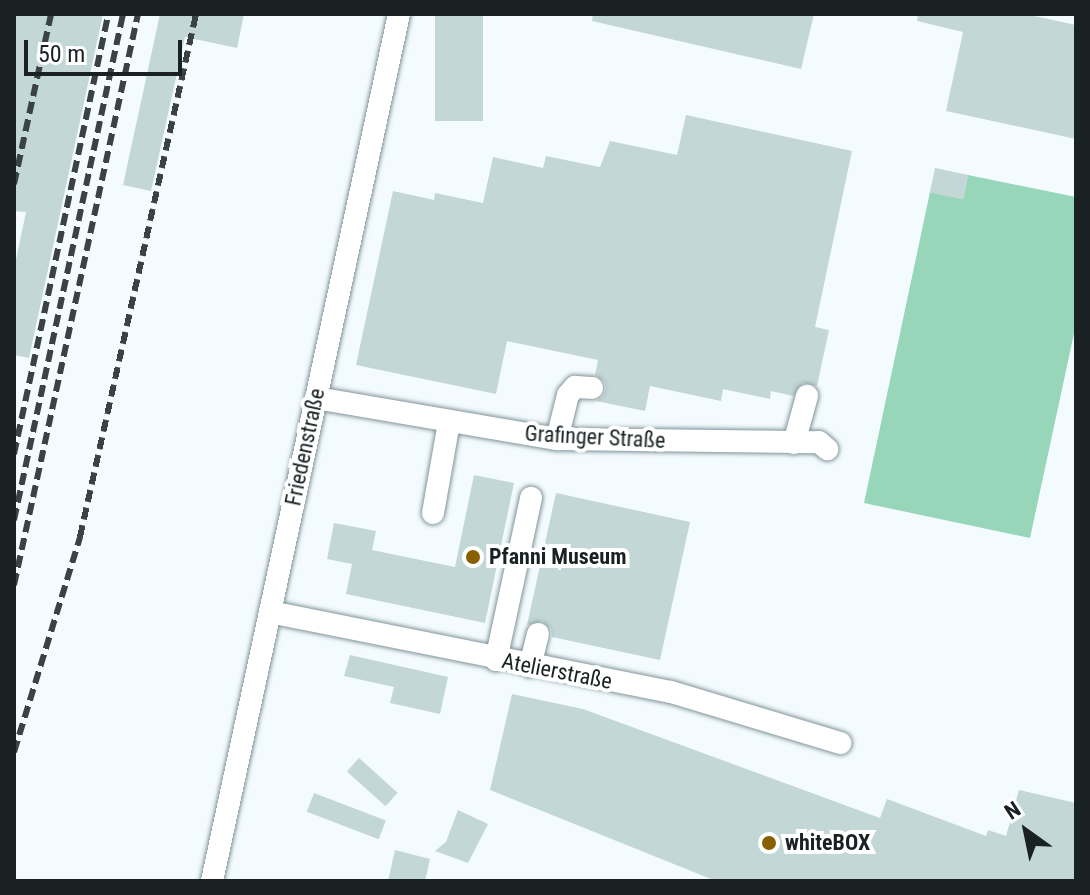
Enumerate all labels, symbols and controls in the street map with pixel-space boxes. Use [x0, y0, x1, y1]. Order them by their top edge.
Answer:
scale bar [28, 24, 186, 74]
text: 50 m [38, 40, 85, 68]
street label: Friedenstraße [280, 386, 330, 508]
street label: Grafinger Straße [524, 420, 666, 454]
place label: Pfanni Museum [489, 544, 626, 570]
marker: Pfanni Museum [464, 548, 482, 566]
street label: Atelierstraße [500, 647, 614, 695]
north arrow [986, 791, 1066, 871]
text: N [1000, 796, 1025, 825]
place label: whiteBOX [785, 830, 870, 856]
marker: whiteBOX [760, 834, 778, 852]

